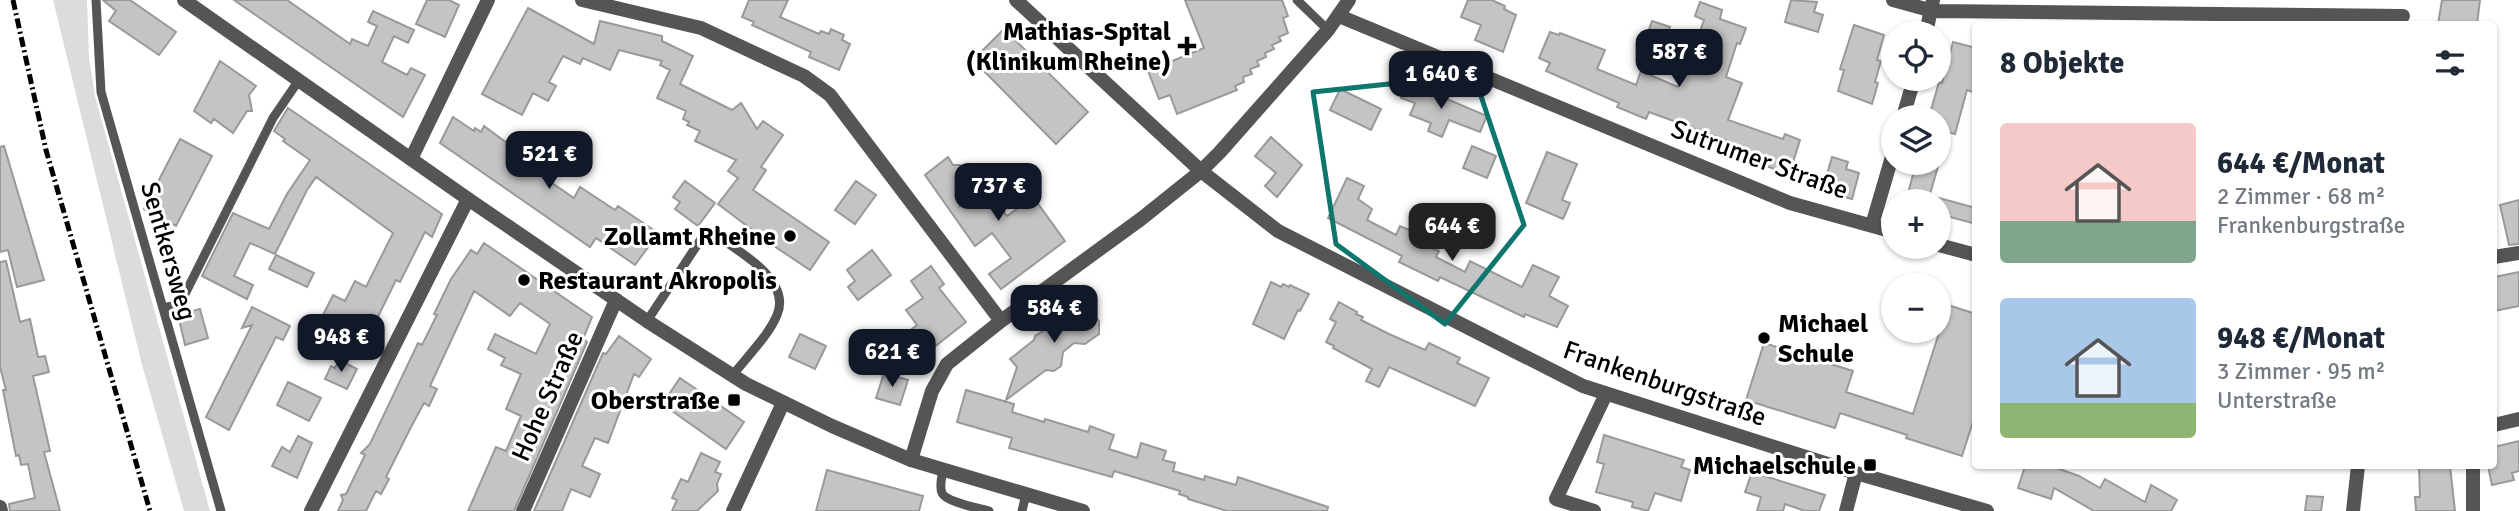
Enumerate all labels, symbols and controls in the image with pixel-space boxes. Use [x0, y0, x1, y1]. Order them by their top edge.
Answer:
place label: Mathias-Spital (Klinikum Rheine) [966, 16, 1171, 78]
map controls [1881, 21, 1951, 343]
button: locate [1881, 21, 1951, 91]
pin: 587 € [1630, 29, 1728, 89]
marker: Mathias-Spital (Klinikum Rheine) [1177, 36, 1197, 56]
text: 587 € [1652, 37, 1706, 66]
icon: filters [2431, 44, 2469, 82]
text: 8 Objekte [2000, 45, 2124, 82]
pin: 1 640 € [1376, 52, 1506, 111]
text: 1 640 € [1405, 59, 1477, 88]
button: layers [1881, 105, 1951, 175]
street label: Sutrumer Straße [1667, 113, 1853, 207]
pin: 521 € [500, 132, 598, 191]
text: 521 € [522, 139, 576, 168]
text: 644 €/Monat [2217, 145, 2385, 182]
icon: home [2056, 151, 2140, 235]
pin: 737 € [949, 164, 1047, 223]
text: 737 € [971, 171, 1025, 200]
street label: Sentkersweg [133, 178, 203, 324]
text: 2 Zimmer · 68 m² [2217, 182, 2385, 211]
button: + [1881, 189, 1951, 259]
pin: 644 € [1403, 204, 1501, 263]
text: 644 € [1425, 211, 1479, 240]
text: Frankenburgstraße [2217, 211, 2405, 240]
place label: Zollamt Rheine [604, 221, 776, 253]
marker: Zollamt Rheine [782, 228, 798, 244]
place label: Restaurant Akropolis [538, 265, 777, 297]
marker: Restaurant Akropolis [516, 272, 532, 288]
button: − [1881, 273, 1951, 343]
pin: 584 € [1005, 286, 1103, 345]
text: 584 € [1027, 293, 1081, 322]
place label: Michael Schule [1778, 308, 1868, 370]
pin: 948 € [292, 314, 390, 374]
text: 948 €/Monat [2217, 320, 2385, 357]
text: 948 € [314, 322, 368, 351]
street label: Hohe Straße [505, 326, 591, 467]
icon: home [2056, 326, 2140, 410]
pin: 621 € [843, 330, 941, 389]
marker: Michael Schule [1756, 330, 1772, 346]
street label: Frankenburgstraße [1559, 334, 1770, 434]
text: 621 € [865, 337, 919, 366]
text: 3 Zimmer · 95 m² [2217, 357, 2385, 386]
place label: Oberstraße [591, 385, 720, 417]
text: Unterstraße [2217, 386, 2337, 415]
marker: Oberstraße [726, 392, 742, 408]
place label: Michaelschule [1693, 450, 1856, 482]
marker: Michaelschule [1862, 457, 1878, 473]

